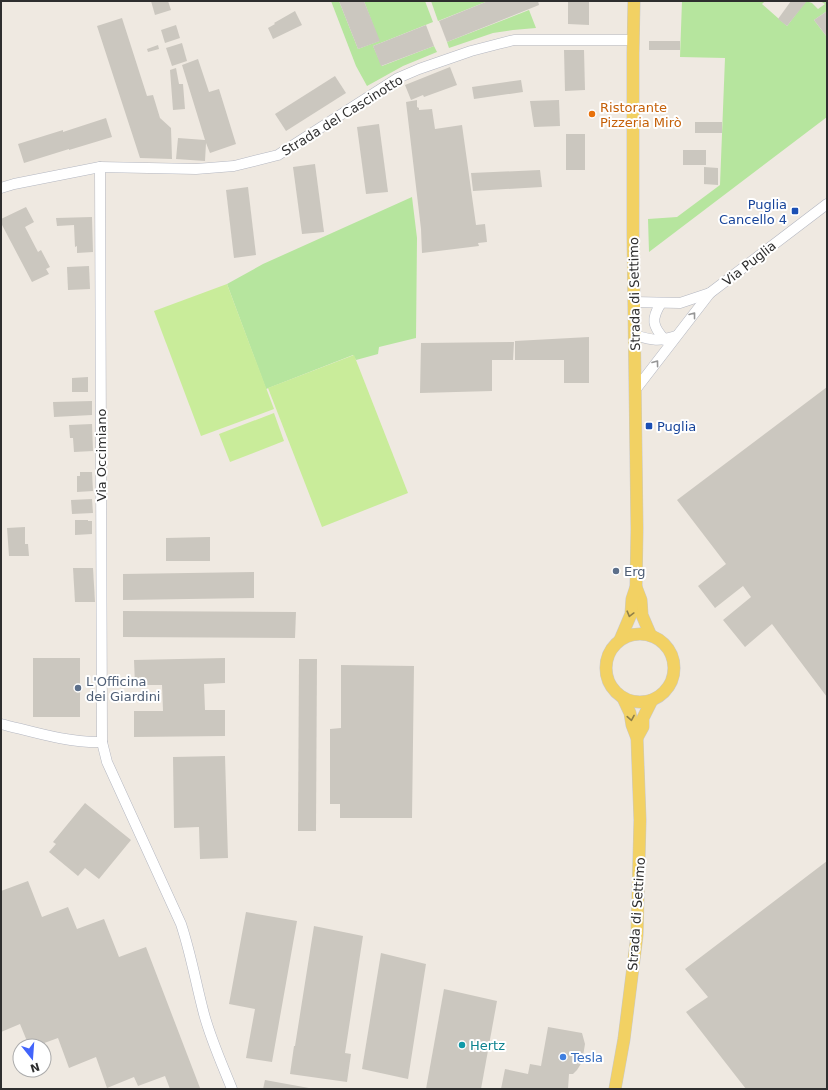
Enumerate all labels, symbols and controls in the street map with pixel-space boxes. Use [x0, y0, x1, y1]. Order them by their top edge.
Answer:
street label: Strada del Cascinotto [279, 72, 406, 159]
place label: Ristorante Pizzeria Mirò [600, 100, 682, 130]
marker: Ristorante Pizzeria Mirò [587, 109, 597, 119]
place label: Puglia Cancello 4 [719, 197, 787, 227]
marker: Puglia Cancello 4 [790, 206, 800, 216]
street label: Strada di Settimo [626, 237, 643, 351]
street label: Via Puglia [720, 238, 779, 289]
one-way arrow [689, 312, 696, 319]
one-way arrow [651, 360, 658, 367]
street label: Via Occimiano [94, 409, 109, 501]
place label: Puglia [657, 419, 696, 434]
marker: Puglia [644, 421, 654, 431]
place label: Erg [624, 564, 646, 579]
marker: Erg [611, 566, 621, 576]
one-way arrow [626, 611, 634, 617]
place label: L'Officina dei Giardini [86, 674, 160, 704]
marker: L'Officina dei Giardini [73, 683, 83, 693]
one-way arrow [626, 715, 635, 721]
street label: Strada di Settimo [625, 857, 648, 971]
north arrow [12, 1038, 52, 1078]
place label: Hertz [470, 1038, 505, 1053]
marker: Hertz [457, 1040, 467, 1050]
place label: Tesla [570, 1050, 603, 1065]
marker: Tesla [558, 1052, 568, 1062]
text: N [28, 1060, 41, 1075]

